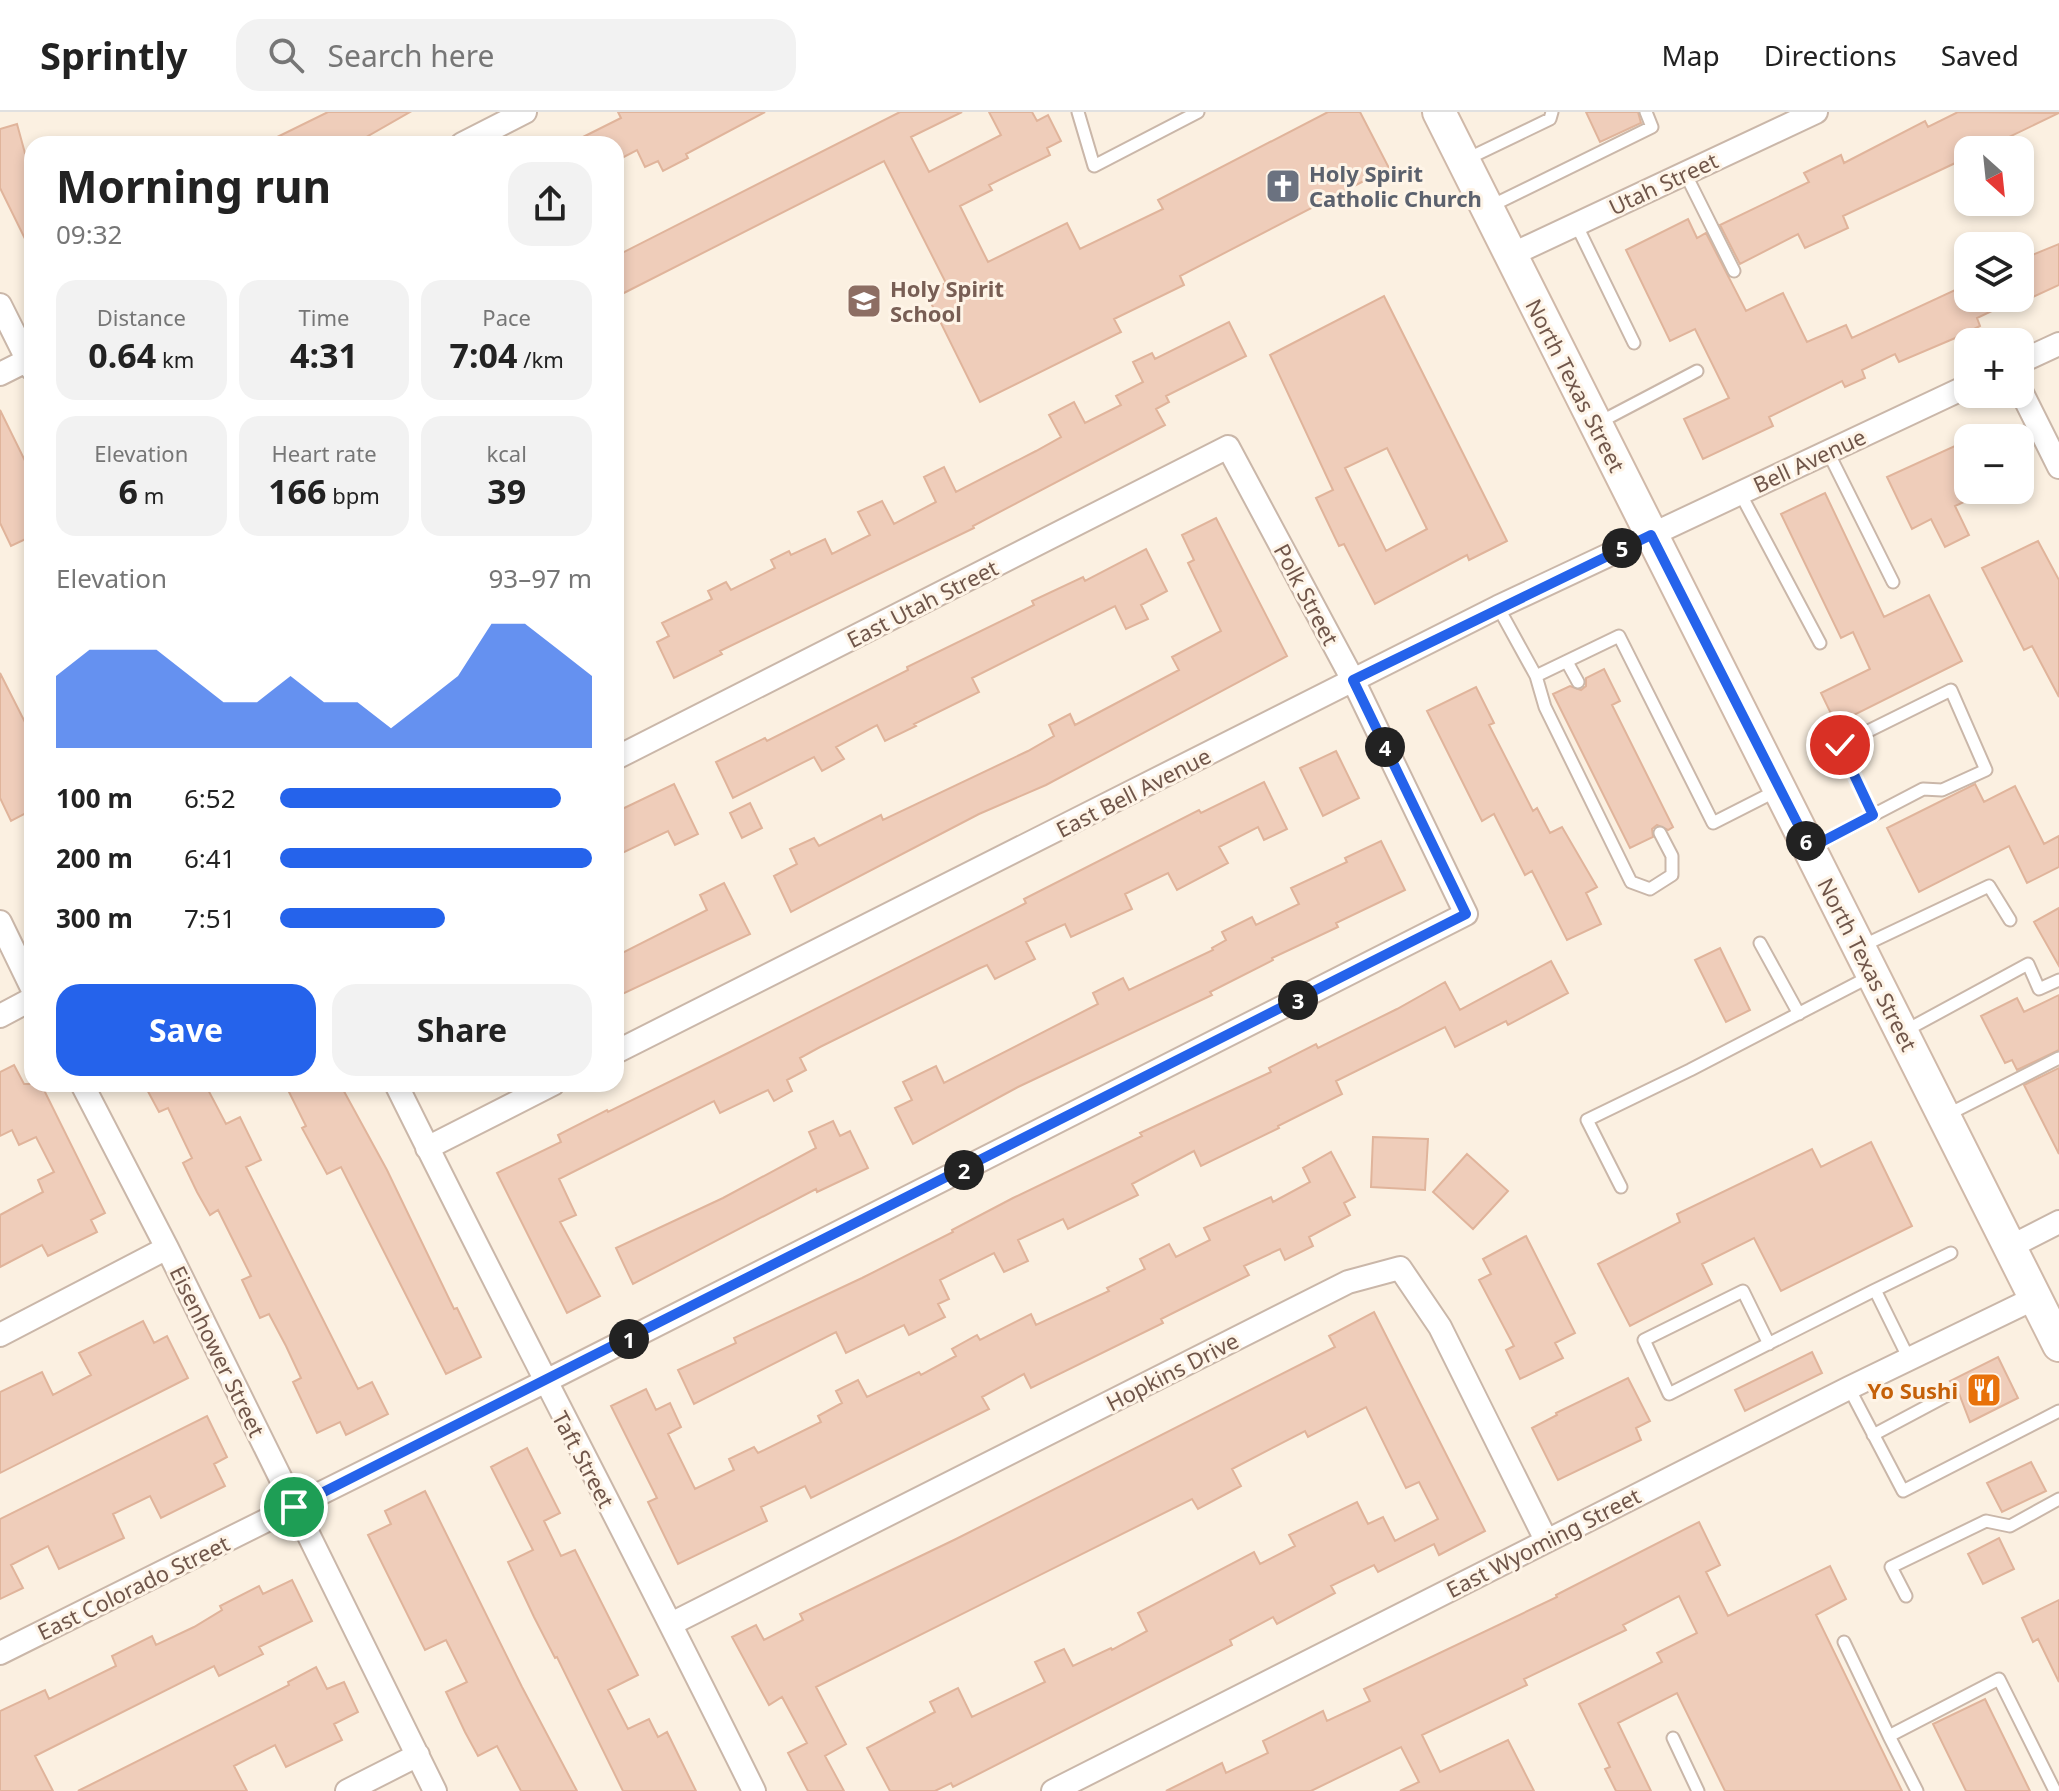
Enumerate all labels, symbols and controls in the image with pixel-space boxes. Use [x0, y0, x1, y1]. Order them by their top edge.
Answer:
search box [236, 19, 796, 91]
text: Sprintly [40, 29, 188, 81]
icon: search [264, 33, 308, 77]
text: Search here [328, 35, 494, 76]
text: Map [1661, 36, 1720, 74]
text: Directions [1764, 36, 1897, 74]
text: Saved [1941, 36, 2019, 74]
north arrow [1954, 136, 2034, 216]
map controls [1954, 136, 2034, 504]
street label: Utah Street [1604, 145, 1722, 221]
text: Morning run [56, 156, 331, 216]
place label: Holy Spirit Catholic Church [1309, 158, 1482, 213]
button: share [508, 162, 592, 246]
church icon: Holy Spirit Catholic Church [1264, 167, 1302, 205]
text: 09:32 [56, 216, 122, 252]
button: layers [1954, 232, 2034, 312]
place label: Holy Spirit School [890, 273, 1004, 328]
school or university icon: Holy Spirit School [845, 282, 883, 320]
street label: North Texas Street [1519, 293, 1633, 477]
text: Distance [97, 302, 186, 332]
text: Time [299, 302, 349, 332]
text: Pace [482, 302, 531, 332]
button: + [1954, 328, 2034, 408]
text: 0.64 [88, 332, 156, 378]
text: 4:31 [290, 332, 358, 378]
text: 7:04 [450, 332, 518, 378]
text: km [156, 344, 194, 374]
text: /km [518, 344, 564, 374]
street label: Bell Avenue [1748, 421, 1870, 499]
button: − [1954, 424, 2034, 504]
text: Elevation [94, 438, 188, 468]
text: Heart rate [271, 438, 377, 468]
text: kcal [487, 438, 527, 468]
text: 6 [118, 468, 138, 514]
text: 166 [268, 468, 326, 514]
text: 39 [487, 468, 526, 514]
text: m [138, 480, 164, 510]
text: bpm [326, 480, 380, 510]
pin: 5 [1602, 528, 1642, 568]
text: 5 [1616, 533, 1628, 563]
street label: Polk Street [1268, 538, 1346, 650]
street label: East Utah Street [841, 552, 1003, 654]
text: Elevation [56, 560, 167, 596]
text: 93–97 m [488, 560, 592, 596]
pin [1806, 711, 1874, 779]
icon: check [1818, 723, 1862, 767]
pin: 4 [1365, 727, 1405, 767]
text: 4 [1379, 732, 1391, 762]
street label: East Bell Avenue [1051, 740, 1215, 844]
text: 100 m [56, 780, 133, 816]
text: 6:52 [184, 780, 236, 816]
pin: 6 [1786, 821, 1826, 861]
text: 6 [1800, 826, 1812, 856]
text: 200 m [56, 840, 133, 876]
text: 6:41 [184, 840, 236, 876]
street label: North Texas Street [1811, 872, 1925, 1056]
text: 300 m [56, 900, 133, 936]
text: 7:51 [184, 900, 236, 936]
pin: 3 [1278, 980, 1318, 1020]
button: Save [56, 984, 316, 1076]
button: Share [332, 984, 592, 1076]
text: 3 [1292, 985, 1304, 1015]
pin: 2 [944, 1150, 984, 1190]
text: 2 [958, 1155, 970, 1185]
street label: Eisenhower Street [164, 1260, 272, 1442]
pin: 1 [609, 1319, 649, 1359]
text: 1 [623, 1324, 635, 1354]
street label: Hopkins Drive [1101, 1325, 1243, 1417]
restaurant icon: Yo Sushi [1965, 1371, 2003, 1409]
place label: Yo Sushi [1868, 1375, 1958, 1405]
street label: Taft Street [546, 1405, 622, 1513]
pin [260, 1473, 328, 1541]
street label: East Wyoming Street [1441, 1480, 1645, 1604]
icon: arrive [272, 1485, 316, 1529]
street label: East Colorado Street [32, 1527, 234, 1647]

